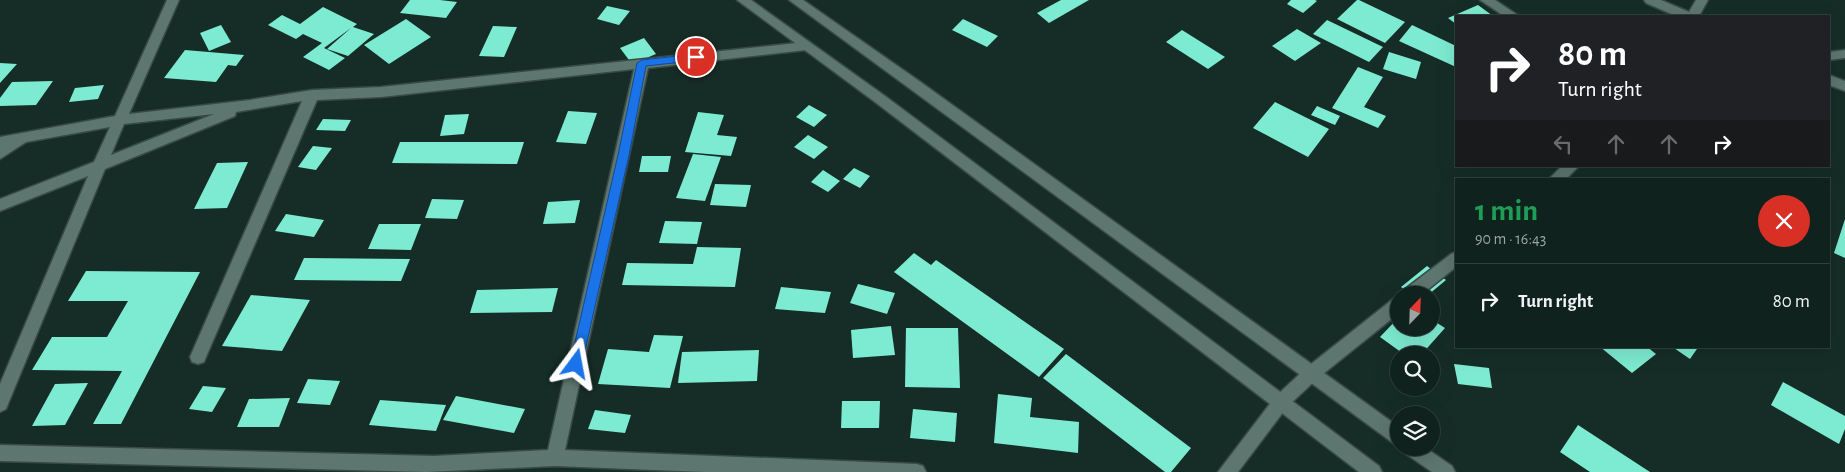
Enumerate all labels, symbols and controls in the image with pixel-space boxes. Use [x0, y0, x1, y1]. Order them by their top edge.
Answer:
icon: right [1475, 35, 1540, 100]
pin [675, 36, 717, 78]
text: 80 m [1558, 37, 1627, 72]
icon: arrive [682, 43, 710, 71]
text: Turn right [1558, 78, 1642, 100]
icon: left [1549, 130, 1577, 158]
icon: ahead [1602, 130, 1630, 158]
icon: ahead [1655, 130, 1683, 158]
icon: right [1708, 130, 1736, 158]
button: close [1758, 195, 1810, 247]
text: 1 min [1475, 196, 1538, 226]
text: 90 m · 16:43 [1475, 231, 1546, 247]
north arrow [1390, 286, 1440, 336]
map controls [1390, 286, 1440, 456]
icon: right [1475, 287, 1503, 315]
text: Turn right [1518, 292, 1593, 311]
text: 80 m [1773, 292, 1810, 311]
position arrow [549, 337, 601, 389]
button: search [1390, 346, 1440, 396]
button: layers [1390, 406, 1440, 456]

